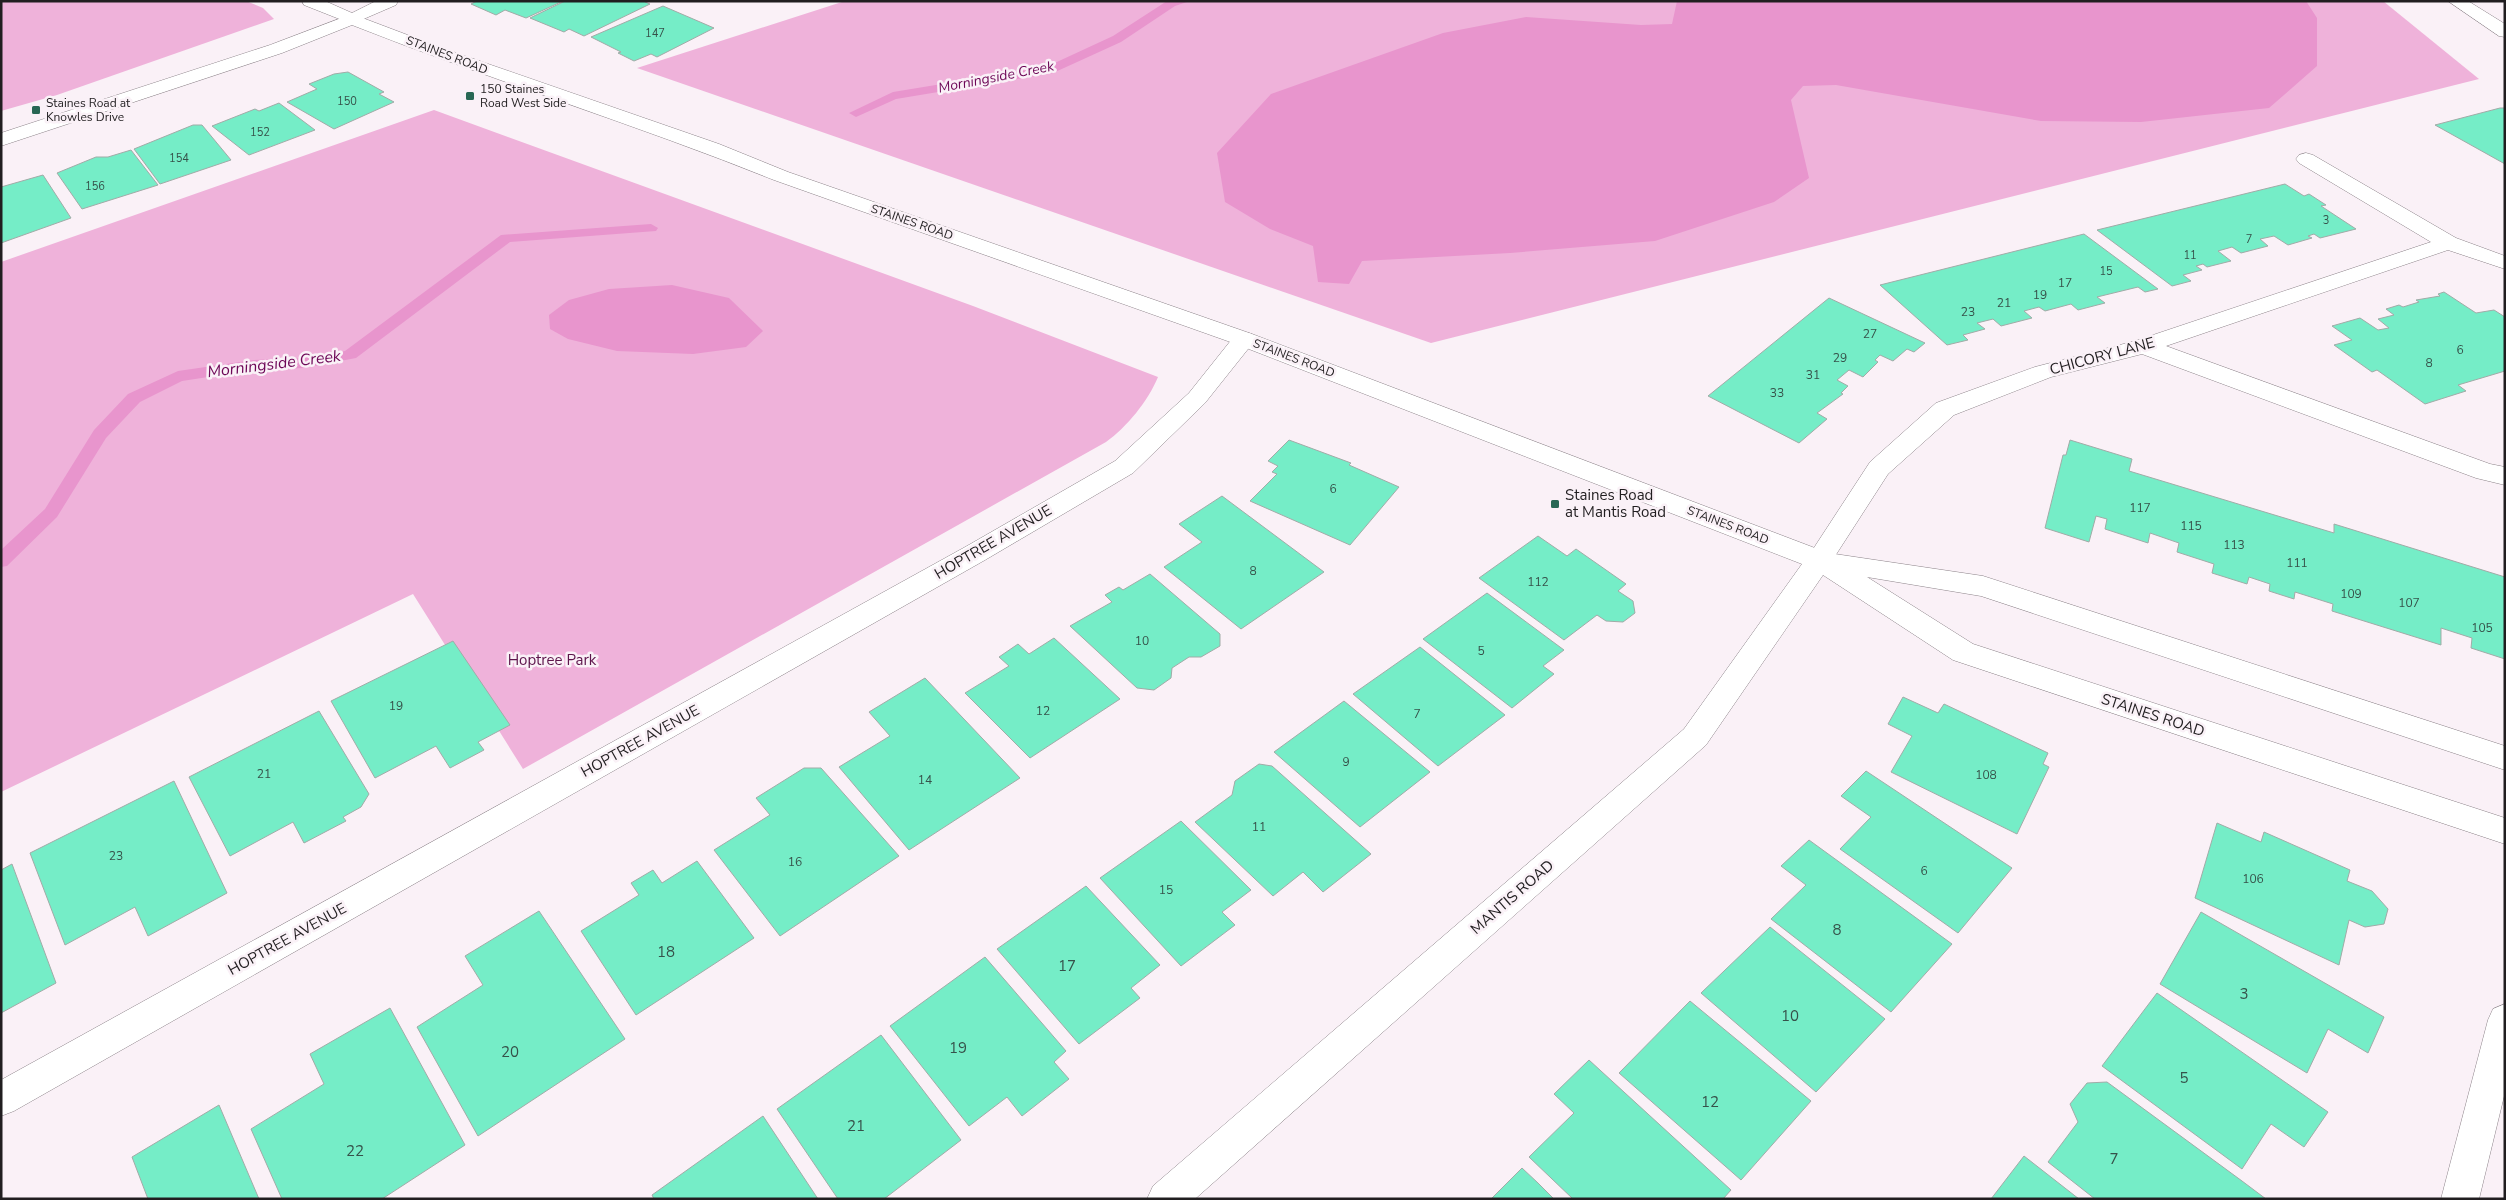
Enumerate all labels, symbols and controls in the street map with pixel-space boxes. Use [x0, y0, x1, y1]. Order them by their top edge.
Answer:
house number: 147 [645, 26, 665, 41]
street label: STAINES ROAD [404, 32, 490, 78]
water label: Morningside Creek [936, 56, 1056, 98]
place label: 150 Staines Road West Side [480, 81, 566, 111]
marker: 150 Staines Road West Side [464, 90, 476, 102]
house number: 150 [337, 94, 357, 109]
place label: Staines Road at Knowles Drive [46, 95, 131, 125]
marker: Staines Road at Knowles Drive [30, 104, 42, 116]
house number: 152 [250, 125, 270, 140]
house number: 154 [169, 151, 189, 166]
house number: 156 [85, 179, 105, 194]
street label: STAINES ROAD [869, 200, 955, 244]
house number: 3 [2323, 213, 2329, 228]
house number: 7 [2246, 232, 2252, 247]
house number: 11 [2183, 248, 2197, 263]
house number: 15 [2099, 264, 2113, 279]
house number: 17 [2058, 275, 2072, 291]
house number: 19 [2033, 287, 2047, 303]
house number: 21 [1997, 295, 2011, 311]
house number: 23 [1961, 304, 1975, 320]
house number: 27 [1863, 326, 1877, 342]
street label: CHICORY LANE [2047, 332, 2157, 380]
street label: STAINES ROAD [1251, 335, 1337, 381]
house number: 6 [2456, 342, 2464, 358]
water label: Morningside Creek [206, 345, 343, 383]
house number: 29 [1833, 350, 1847, 366]
house number: 8 [2425, 355, 2433, 371]
house number: 31 [1806, 367, 1820, 383]
house number: 33 [1770, 385, 1784, 401]
house number: 6 [1329, 481, 1337, 497]
place label: Staines Road at Mantis Road [1565, 485, 1666, 522]
marker: Staines Road at Mantis Road [1549, 498, 1561, 510]
street label: HOPTREE AVENUE [931, 500, 1055, 584]
house number: 117 [2129, 500, 2151, 516]
street label: STAINES ROAD [1685, 502, 1771, 548]
house number: 115 [2180, 518, 2202, 534]
house number: 113 [2223, 537, 2245, 553]
house number: 111 [2286, 555, 2308, 571]
house number: 8 [1249, 563, 1257, 579]
house number: 112 [1527, 574, 1549, 590]
house number: 109 [2340, 586, 2362, 602]
house number: 107 [2398, 595, 2420, 611]
house number: 105 [2471, 620, 2493, 636]
house number: 10 [1135, 633, 1149, 649]
house number: 5 [1477, 643, 1485, 659]
park label: Hoptree Park [508, 650, 597, 670]
street label: STAINES ROAD [2099, 689, 2207, 741]
house number: 19 [389, 698, 403, 714]
street label: HOPTREE AVENUE [577, 700, 703, 782]
house number: 12 [1036, 703, 1050, 719]
house number: 7 [1413, 706, 1421, 722]
house number: 9 [1342, 754, 1350, 770]
house number: 21 [257, 766, 271, 782]
house number: 108 [1975, 767, 1997, 783]
house number: 14 [918, 772, 932, 788]
house number: 11 [1252, 819, 1266, 835]
house number: 23 [109, 848, 123, 864]
house number: 16 [788, 854, 802, 870]
street label: MANTIS ROAD [1466, 855, 1558, 939]
house number: 6 [1920, 863, 1928, 879]
house number: 106 [2242, 871, 2264, 887]
house number: 15 [1159, 882, 1173, 898]
street label: HOPTREE AVENUE [224, 898, 350, 980]
house number: 8 [1832, 920, 1842, 940]
house number: 18 [657, 942, 675, 962]
house number: 17 [1058, 956, 1076, 976]
house number: 3 [2239, 984, 2249, 1004]
house number: 10 [1781, 1006, 1799, 1026]
house number: 19 [949, 1038, 967, 1058]
house number: 20 [501, 1042, 519, 1062]
house number: 5 [2179, 1068, 2189, 1088]
house number: 12 [1701, 1092, 1719, 1112]
house number: 21 [847, 1116, 865, 1136]
house number: 22 [346, 1141, 364, 1161]
house number: 7 [2109, 1149, 2119, 1169]

